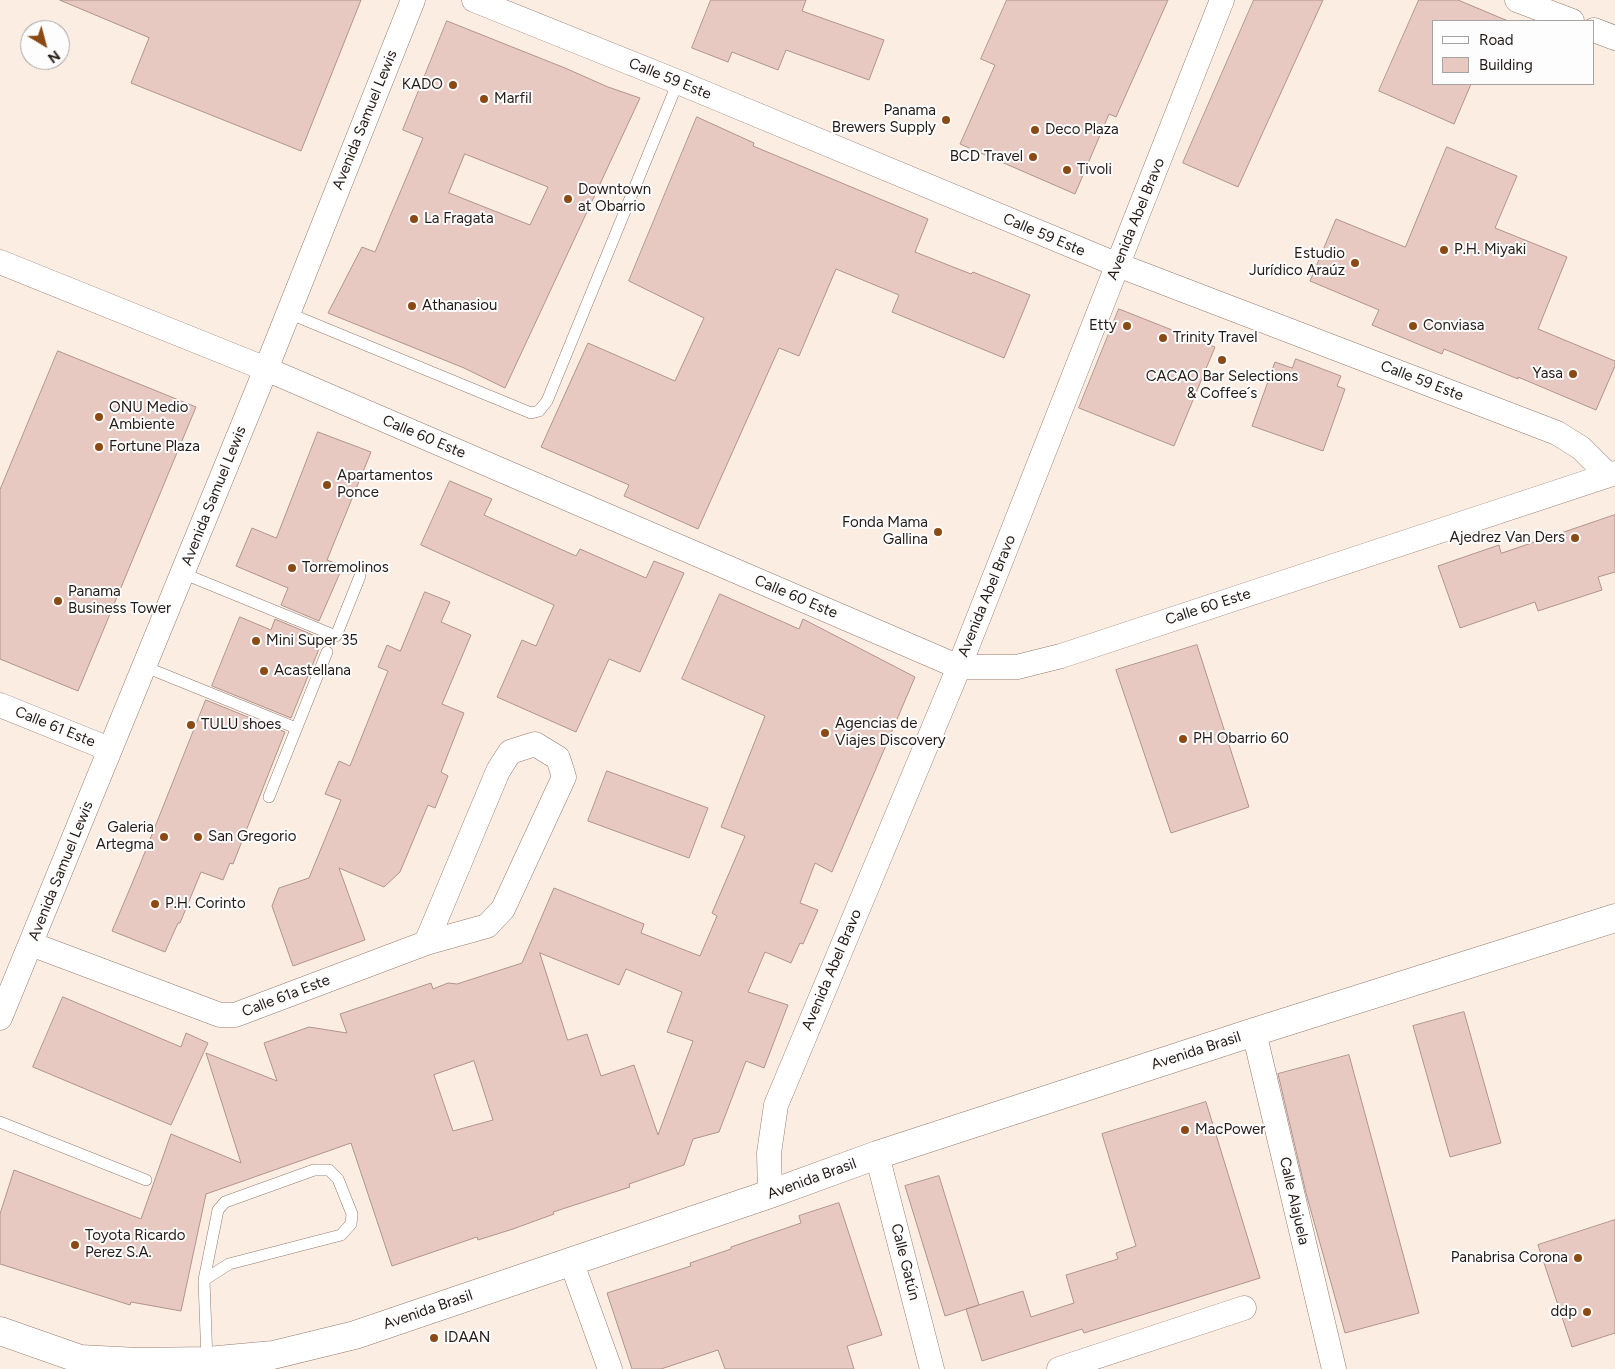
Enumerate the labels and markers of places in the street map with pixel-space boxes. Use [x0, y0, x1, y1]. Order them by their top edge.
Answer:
place label: KADO [402, 76, 443, 94]
marker: KADO [447, 79, 459, 91]
place label: Marfil [494, 90, 532, 108]
marker: Marfil [478, 93, 490, 105]
place label: Panama Brewers Supply [832, 102, 936, 137]
marker: Panama Brewers Supply [940, 114, 952, 126]
place label: Deco Plaza [1045, 121, 1119, 139]
marker: Deco Plaza [1029, 124, 1041, 136]
place label: BCD Travel [950, 148, 1023, 166]
marker: BCD Travel [1027, 151, 1039, 163]
place label: Tivoli [1077, 161, 1112, 179]
marker: Tivoli [1061, 164, 1073, 176]
place label: Downtown at Obarrio [578, 181, 651, 216]
marker: Downtown at Obarrio [562, 193, 574, 205]
place label: La Fragata [424, 210, 494, 228]
marker: La Fragata [408, 213, 420, 225]
place label: P.H. Miyaki [1454, 241, 1526, 259]
marker: P.H. Miyaki [1438, 244, 1450, 256]
place label: Estudio Jurídico Araúz [1249, 245, 1345, 280]
marker: Estudio Jurídico Araúz [1349, 257, 1361, 269]
place label: Athanasiou [422, 297, 497, 315]
marker: Athanasiou [406, 300, 418, 312]
place label: Etty [1089, 317, 1117, 335]
place label: Conviasa [1423, 317, 1484, 335]
marker: Etty [1121, 320, 1133, 332]
marker: Conviasa [1407, 320, 1419, 332]
place label: Trinity Travel [1173, 329, 1258, 347]
marker: Trinity Travel [1157, 332, 1169, 344]
marker: CACAO Bar Selections & Coffee´s [1216, 354, 1228, 366]
place label: Yasa [1533, 365, 1563, 383]
place label: CACAO Bar Selections & Coffee´s [1146, 368, 1298, 403]
marker: Yasa [1567, 368, 1579, 380]
place label: ONU Medio Ambiente [109, 399, 188, 434]
marker: ONU Medio Ambiente [93, 411, 105, 423]
place label: Fortune Plaza [109, 438, 200, 456]
marker: Fortune Plaza [93, 441, 105, 453]
place label: Apartamentos Ponce [337, 467, 433, 502]
marker: Apartamentos Ponce [321, 479, 333, 491]
place label: Fonda Mama Gallina [842, 514, 928, 549]
marker: Fonda Mama Gallina [932, 526, 944, 538]
place label: Ajedrez Van Ders [1449, 529, 1565, 547]
marker: Ajedrez Van Ders [1569, 532, 1581, 544]
place label: Torremolinos [302, 559, 389, 577]
marker: Torremolinos [286, 562, 298, 574]
place label: Panama Business Tower [68, 583, 171, 618]
marker: Panama Business Tower [52, 595, 64, 607]
place label: Mini Super 35 [266, 632, 358, 650]
marker: Mini Super 35 [250, 635, 262, 647]
place label: Acastellana [274, 662, 351, 680]
marker: Acastellana [258, 665, 270, 677]
place label: Agencias de Viajes Discovery [835, 715, 946, 750]
place label: TULU shoes [201, 716, 281, 734]
marker: TULU shoes [185, 719, 197, 731]
marker: Agencias de Viajes Discovery [819, 727, 831, 739]
place label: PH Obarrio 60 [1193, 730, 1289, 748]
marker: PH Obarrio 60 [1177, 733, 1189, 745]
place label: Galeria Artegma [96, 819, 154, 854]
place label: San Gregorio [208, 828, 296, 846]
marker: Galeria Artegma [158, 831, 170, 843]
marker: San Gregorio [192, 831, 204, 843]
place label: P.H. Corinto [165, 895, 246, 913]
marker: P.H. Corinto [149, 898, 161, 910]
place label: MacPower [1195, 1121, 1265, 1139]
marker: MacPower [1179, 1124, 1191, 1136]
place label: Toyota Ricardo Perez S.A. [85, 1227, 185, 1262]
marker: Toyota Ricardo Perez S.A. [69, 1239, 81, 1251]
place label: Panabrisa Corona [1451, 1249, 1568, 1267]
marker: Panabrisa Corona [1572, 1252, 1584, 1264]
place label: ddp [1551, 1303, 1577, 1321]
marker: ddp [1581, 1306, 1593, 1318]
place label: IDAAN [444, 1329, 490, 1347]
marker: IDAAN [428, 1332, 440, 1344]

